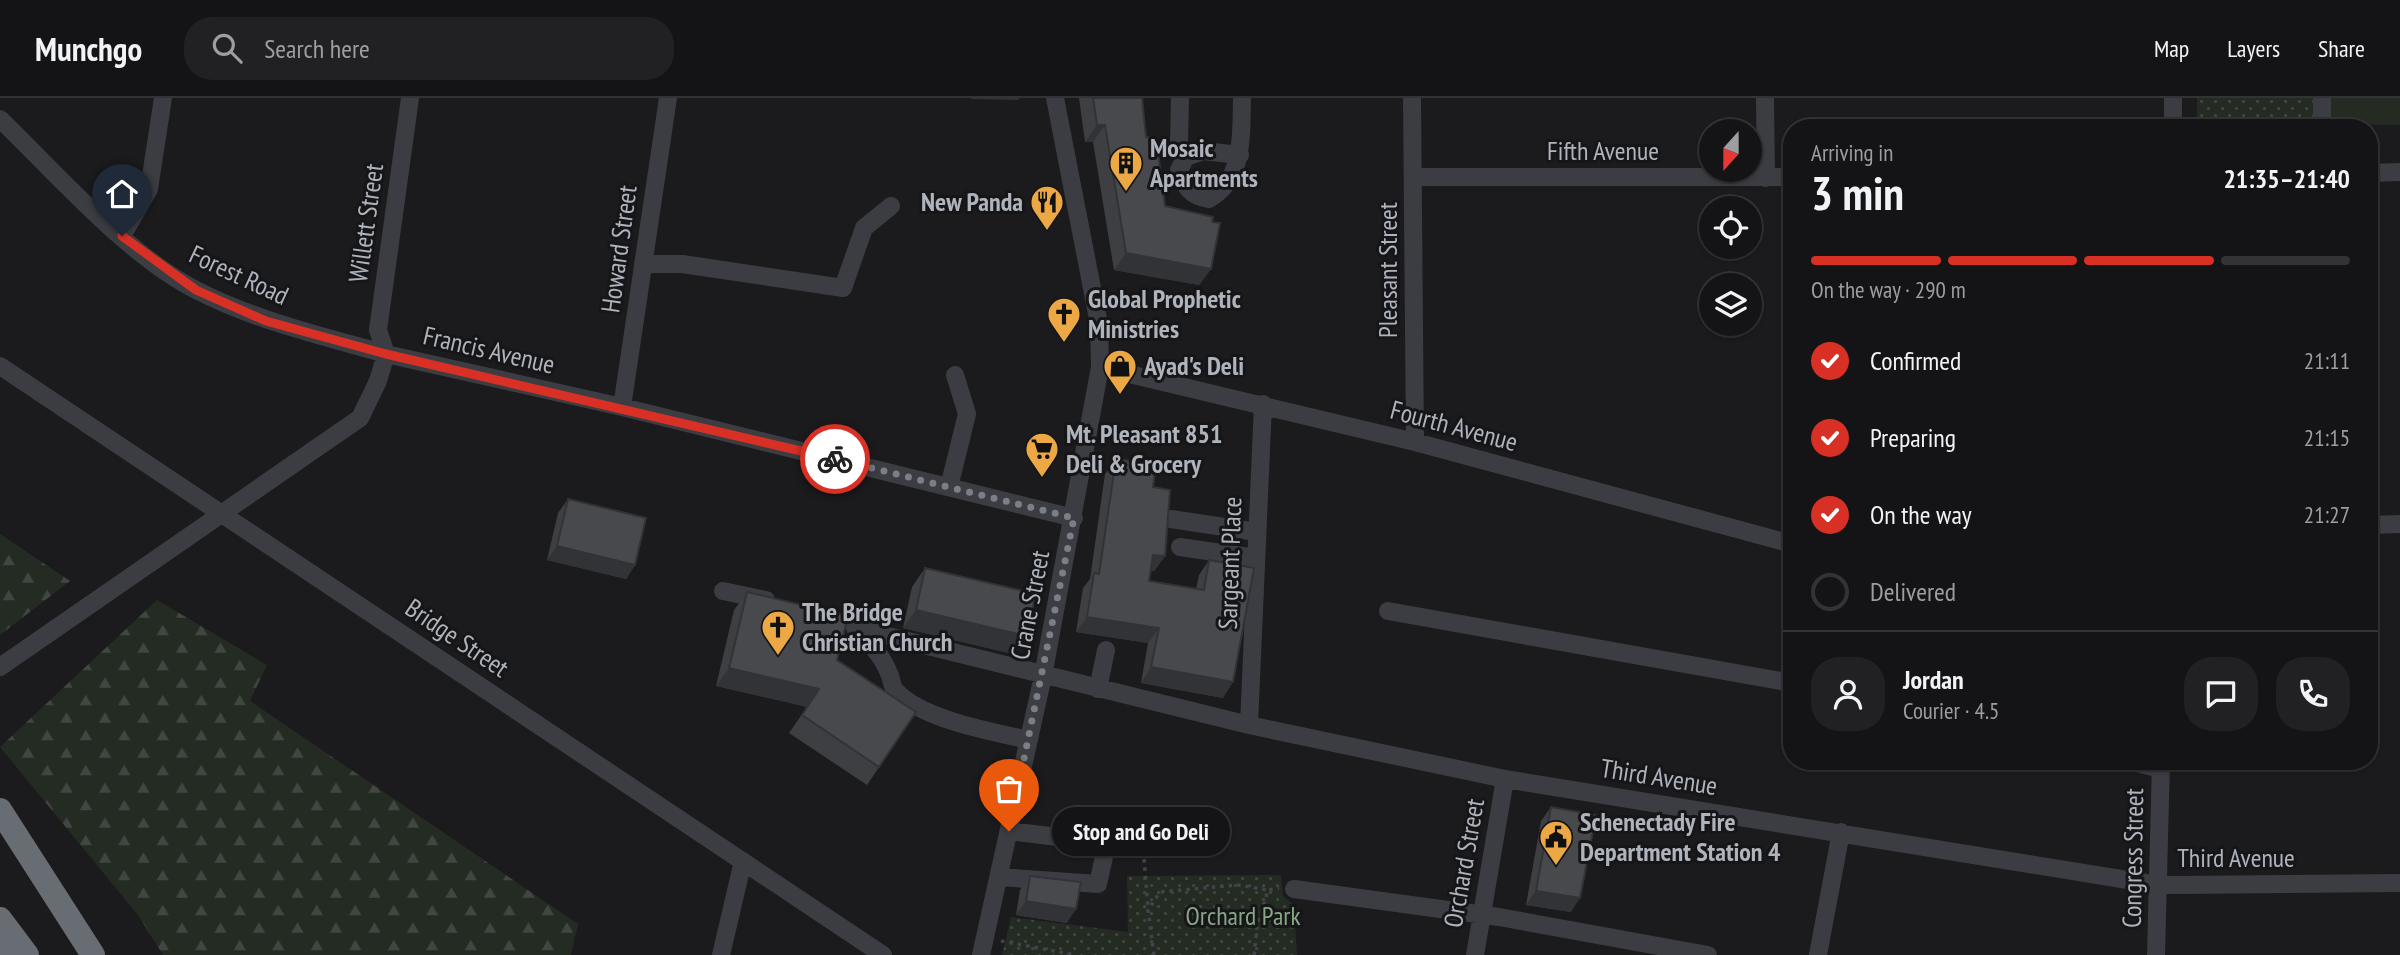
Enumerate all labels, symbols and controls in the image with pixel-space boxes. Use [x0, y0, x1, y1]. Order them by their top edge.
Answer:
search box [184, 17, 674, 80]
text: Munchgo [35, 27, 142, 70]
icon: search [208, 29, 246, 67]
text: Search here [264, 32, 370, 65]
text: Map [2154, 33, 2189, 64]
text: Layers [2227, 33, 2280, 64]
text: Share [2318, 33, 2365, 64]
north arrow [1699, 119, 1762, 182]
map controls [1699, 119, 1762, 336]
place label: Mosaic Apartments [1149, 131, 1258, 194]
street label: Fifth Avenue [1547, 134, 1659, 167]
text: Arriving in [1811, 138, 1893, 167]
building icon: Mosaic Apartments [1107, 144, 1145, 193]
street label: Willett Street [341, 161, 390, 284]
text: 21:35–21:40 [2223, 162, 2350, 195]
text: 3 min [1811, 163, 1904, 223]
pin [92, 164, 152, 236]
icon: home [103, 175, 141, 213]
street label: Howard Street [593, 183, 644, 315]
restaurant icon: New Panda [1028, 183, 1066, 232]
place label: New Panda [921, 185, 1023, 218]
button: locate [1699, 196, 1762, 259]
street label: Pleasant Street [1371, 202, 1404, 338]
street label: Forest Road [184, 237, 294, 312]
button: layers [1699, 273, 1762, 336]
text: On the way · 290 m [1811, 275, 1966, 304]
place label: Global Prophetic Ministries [1088, 282, 1241, 345]
church icon: Global Prophetic Ministries [1045, 295, 1083, 344]
street label: Francis Avenue [420, 318, 558, 381]
icon: check [1811, 342, 1849, 380]
text: Confirmed [1870, 344, 1961, 377]
text: 21:11 [2304, 346, 2350, 375]
shop icon: Ayad's Deli [1101, 347, 1139, 396]
place label: Ayad's Deli [1143, 349, 1244, 382]
street label: Fourth Avenue [1387, 393, 1521, 458]
place label: Mt. Pleasant 851 Deli & Grocery [1066, 417, 1222, 480]
icon: check [1811, 419, 1849, 457]
text: Preparing [1870, 421, 1956, 454]
text: 21:15 [2304, 423, 2350, 452]
courier [800, 424, 870, 494]
supermarket icon: Mt. Pleasant 851 Deli & Grocery [1023, 430, 1061, 479]
icon: bike [816, 440, 854, 478]
street label: Sargeant Place [1211, 496, 1248, 630]
icon: check [1811, 496, 1849, 534]
text: On the way [1870, 498, 1972, 531]
text: 21:27 [2304, 500, 2350, 529]
street label: Crane Street [1003, 547, 1056, 662]
text: Delivered [1870, 575, 1956, 608]
street label: Bridge Street [399, 591, 515, 684]
place label: The Bridge Christian Church [802, 595, 953, 658]
church icon: The Bridge Christian Church [759, 608, 797, 657]
button: person [1811, 657, 1885, 731]
button: chat [2184, 657, 2258, 731]
button: phone [2276, 657, 2350, 731]
text: Jordan [1903, 663, 1964, 696]
text: Courier · 4.5 [1903, 696, 1999, 725]
street label: Third Avenue [1598, 751, 1720, 802]
pin [979, 759, 1039, 831]
icon: bag [990, 770, 1028, 808]
street label: Congress Street [2115, 788, 2150, 928]
street label: Orchard Street [1436, 796, 1491, 930]
place label: Schenectady Fire Department Station 4 [1580, 805, 1781, 868]
callout: Stop and Go Deli [1051, 806, 1230, 856]
text: Stop and Go Deli [1073, 817, 1209, 846]
public building icon: Schenectady Fire Department Station 4 [1537, 818, 1575, 867]
street label: Third Avenue [2177, 841, 2295, 874]
park label: Orchard Park [1185, 899, 1301, 932]

